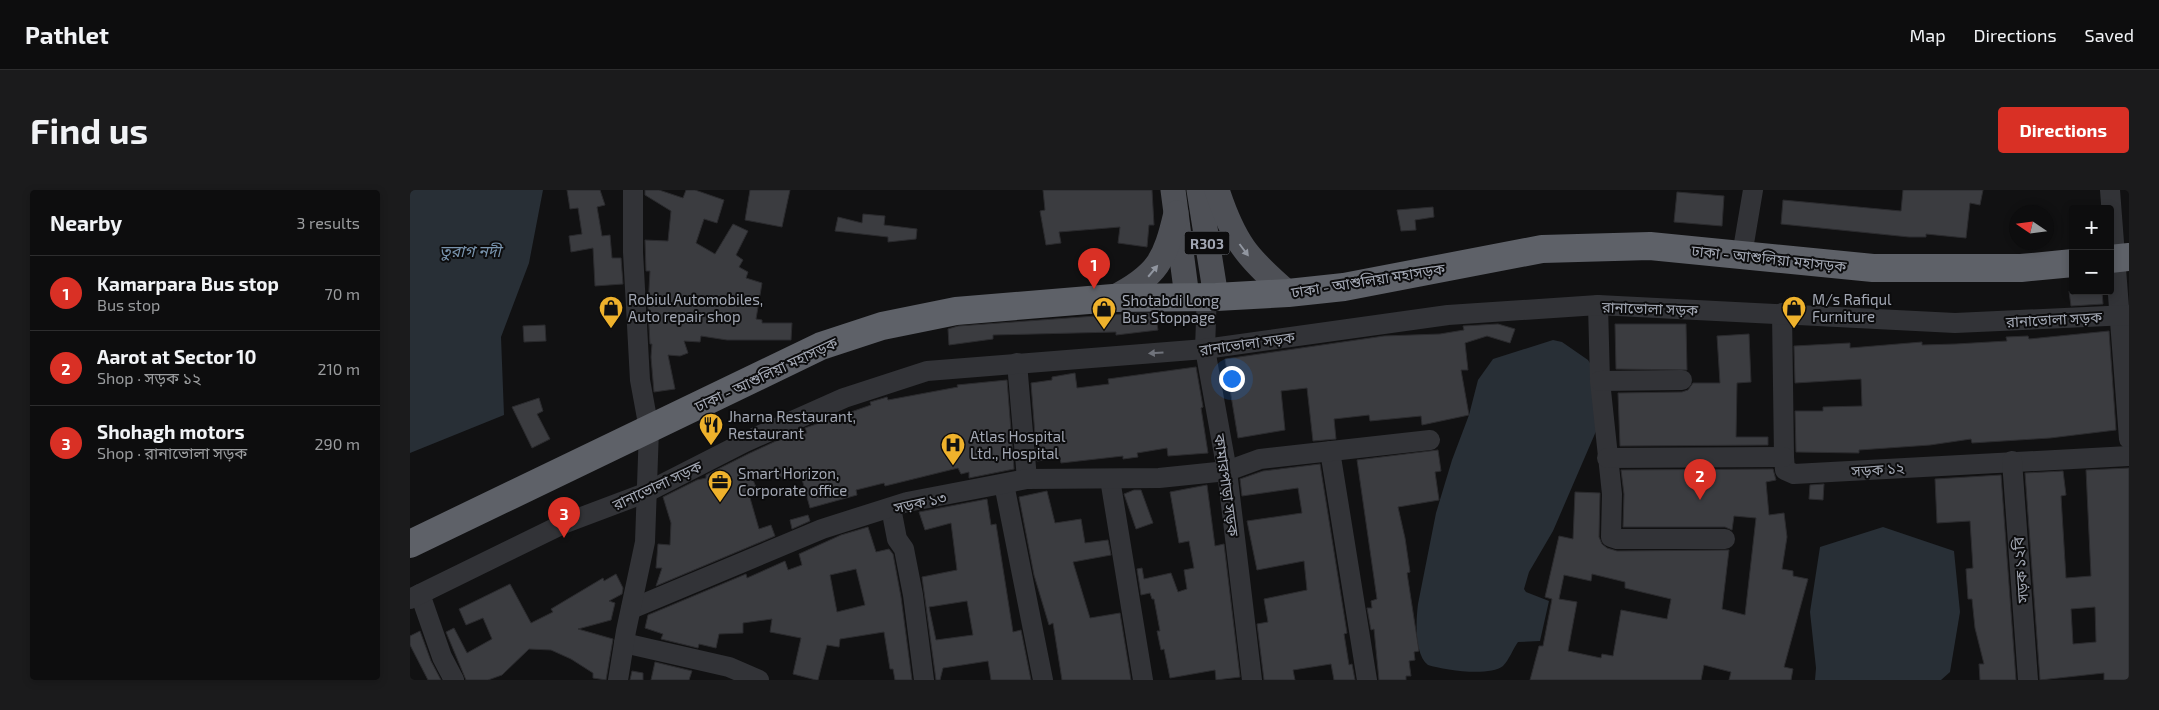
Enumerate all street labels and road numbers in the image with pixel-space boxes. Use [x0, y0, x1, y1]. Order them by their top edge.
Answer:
road number: R303 [1184, 232, 1230, 254]
street label: ঢাকা - আশুলিয়া মহাসড়ক [1690, 241, 1848, 275]
street label: ঢাকা - আশুলিয়া মহাসড়ক [1289, 259, 1447, 301]
street label: রানাভোলা সড়ক [1601, 297, 1699, 319]
street label: রানাভোলা সড়ক [2004, 307, 2103, 331]
street label: রানাভোলা সড়ক [1197, 327, 1297, 359]
street label: ঢাকা - আশুলিয়া মহাসড়ক [691, 333, 841, 415]
street label: কামারপাড়া সড়ক [1211, 432, 1243, 538]
street label: রানাভোলা সড়ক [609, 456, 705, 514]
street label: সড়ক ১২ [1850, 458, 1905, 480]
street label: সড়ক ১৩ [891, 488, 948, 517]
street label: সড়ক ১২বি [2009, 535, 2031, 605]

